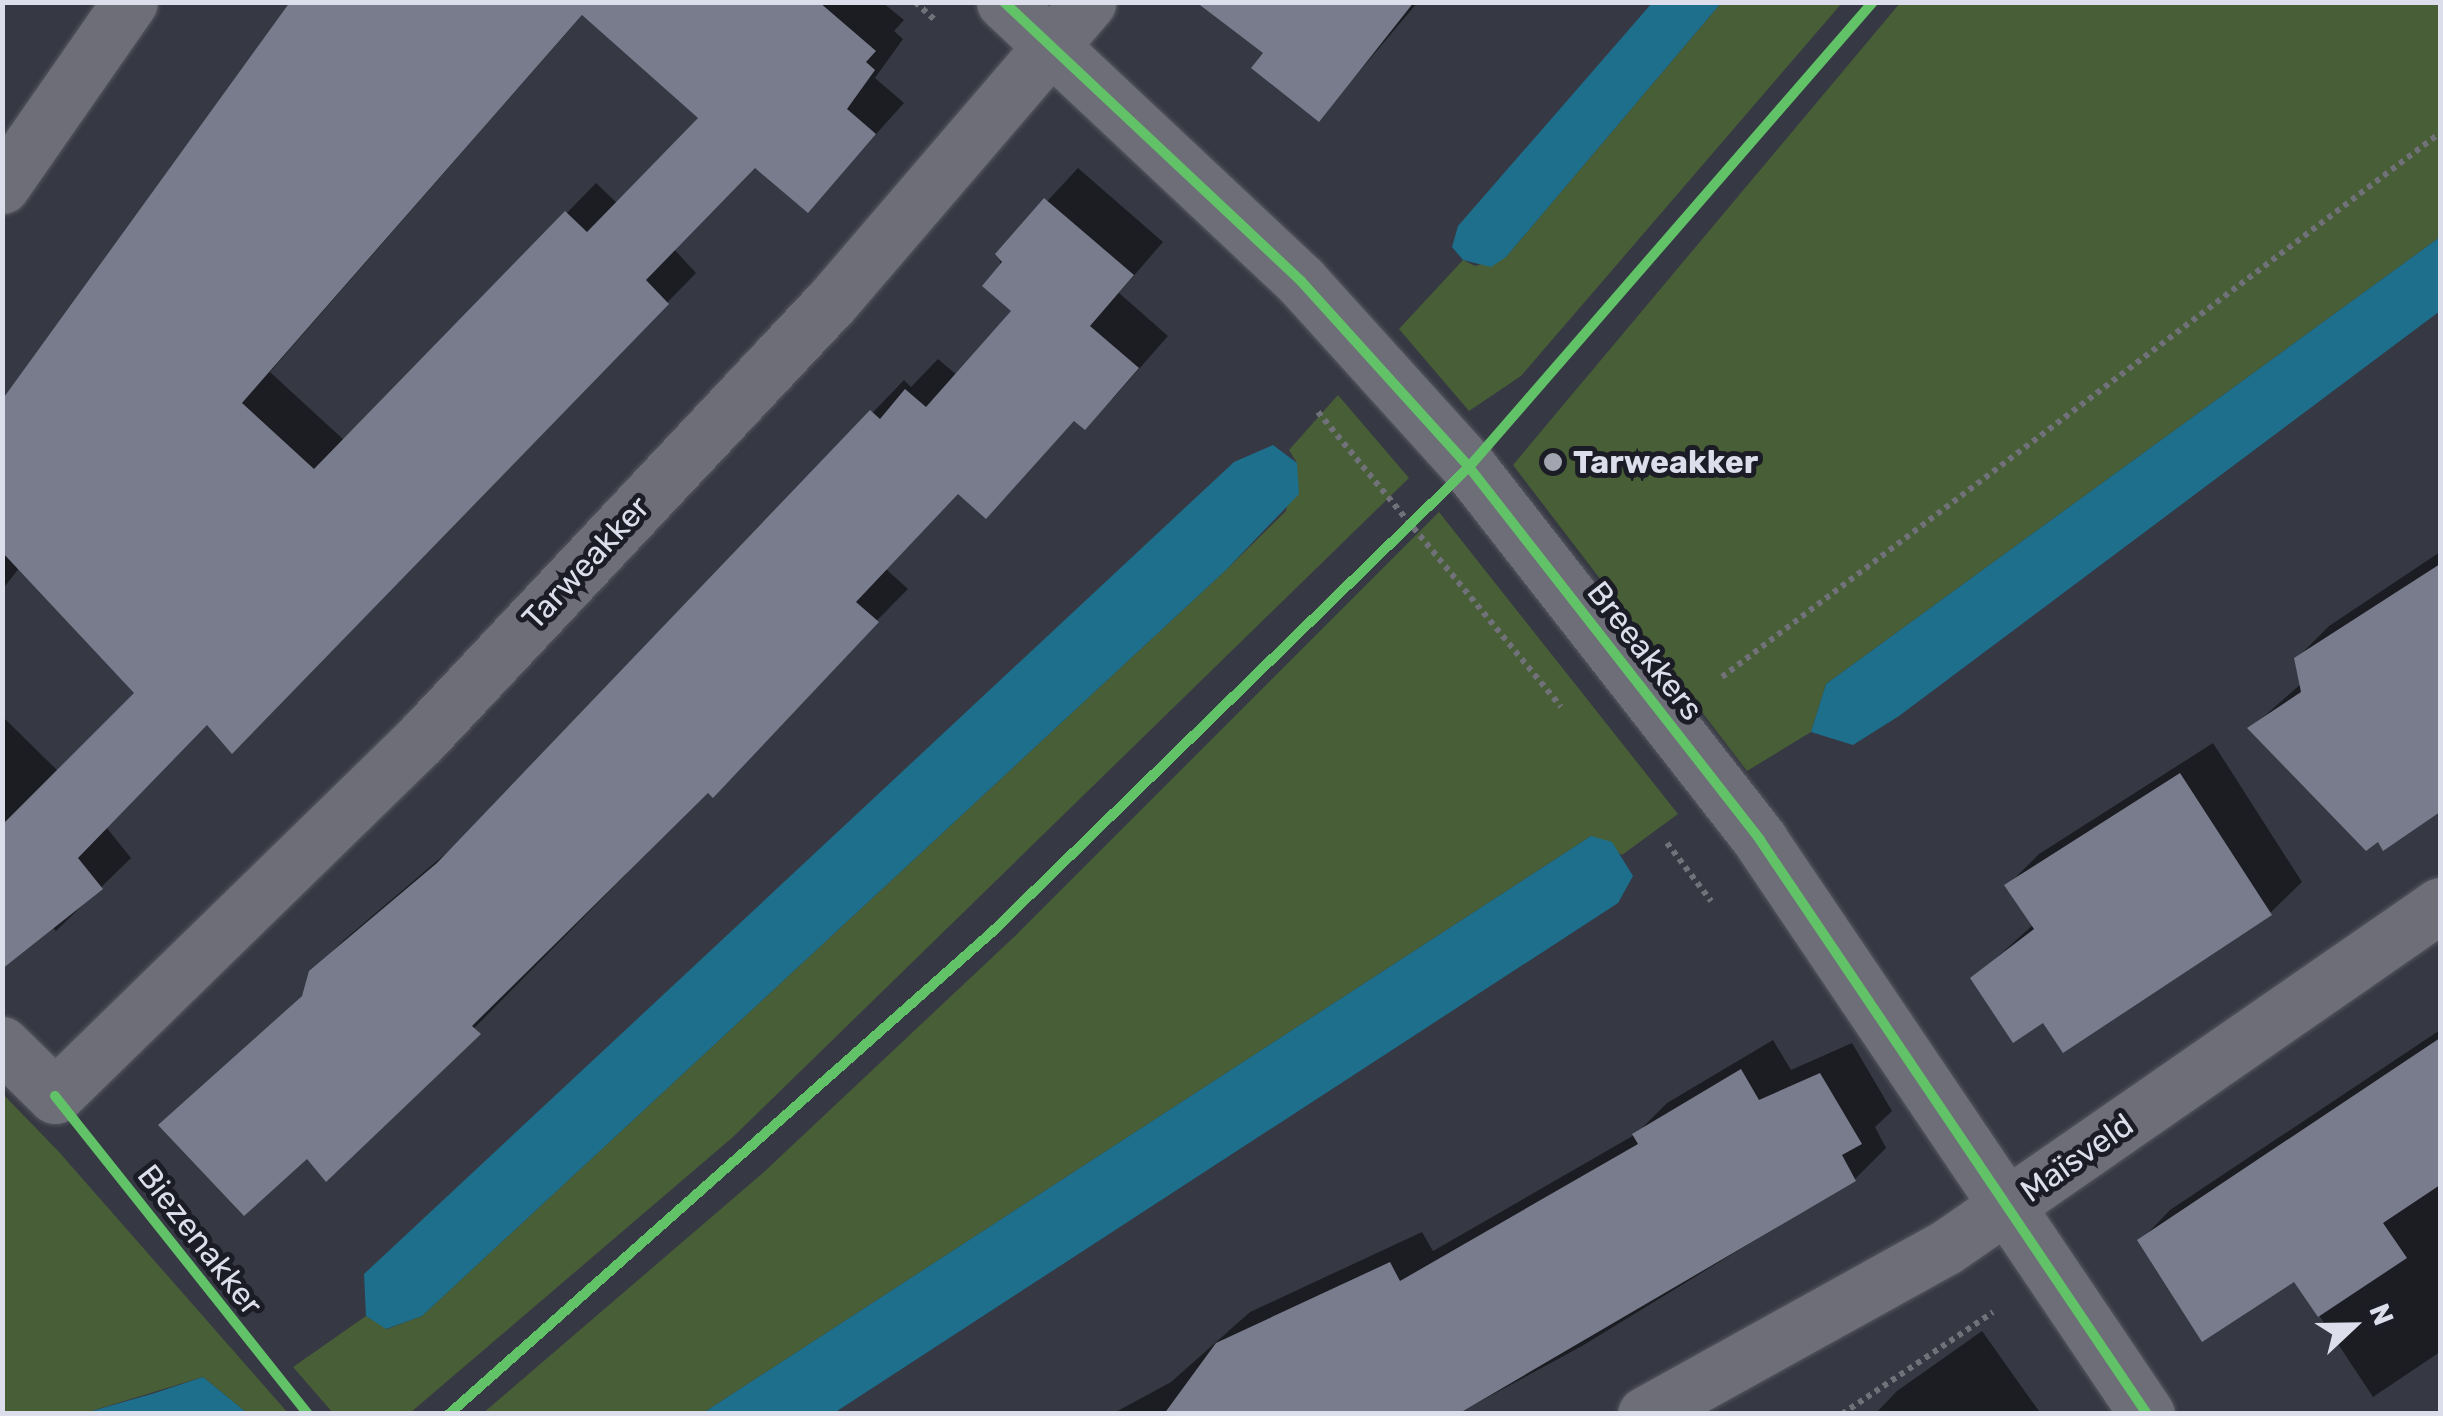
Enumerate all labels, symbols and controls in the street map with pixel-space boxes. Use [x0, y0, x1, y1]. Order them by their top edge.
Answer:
place label: Tarweakker [1573, 443, 1758, 481]
marker: Tarweakker [1542, 451, 1564, 473]
street label: Tarweakker [514, 488, 658, 638]
street label: Breeakkers [1579, 574, 1711, 728]
street label: Maïsveld [2013, 1105, 2141, 1211]
street label: Biezenakker [129, 1157, 271, 1323]
north arrow [2303, 1276, 2403, 1376]
text: N [2362, 1299, 2400, 1330]

